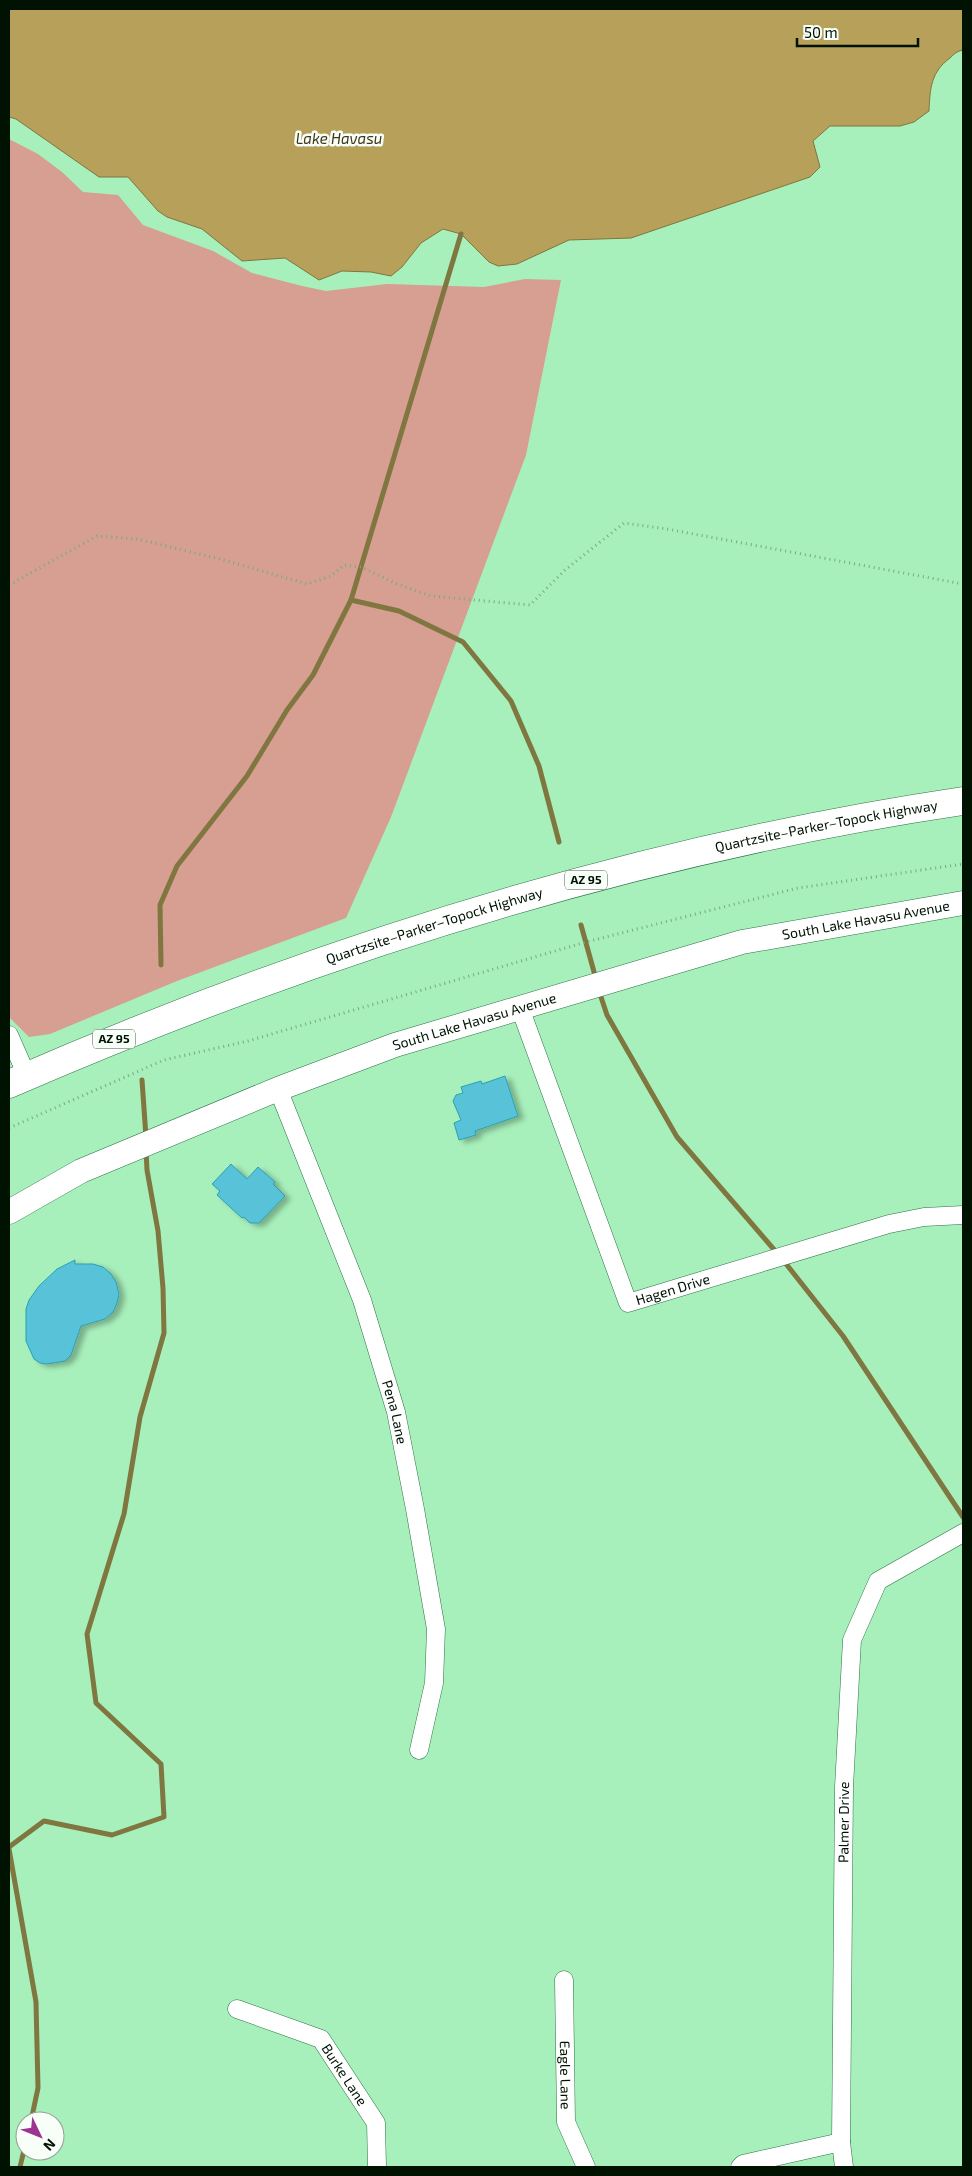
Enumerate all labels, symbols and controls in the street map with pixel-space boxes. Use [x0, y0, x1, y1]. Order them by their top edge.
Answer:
scale bar [797, 15, 918, 47]
text: 50 m [804, 23, 838, 41]
water label: Lake Havasu [296, 129, 382, 147]
street label: Quartzsite–Parker–Topock Highway [713, 796, 939, 856]
road number: AZ 95 [565, 870, 607, 890]
street label: Quartzsite–Parker–Topock Highway [323, 883, 545, 967]
street label: South Lake Havasu Avenue [781, 897, 951, 943]
street label: South Lake Havasu Avenue [390, 989, 558, 1053]
road number: AZ 95 [93, 1030, 135, 1048]
street label: Hagen Drive [633, 1270, 712, 1308]
street label: Pena Lane [379, 1378, 411, 1445]
street label: Palmer Drive [834, 1781, 852, 1863]
street label: Burke Lane [318, 2040, 371, 2109]
street label: Eagle Lane [557, 2041, 575, 2109]
north arrow [15, 2111, 65, 2161]
text: N [40, 2136, 60, 2155]

